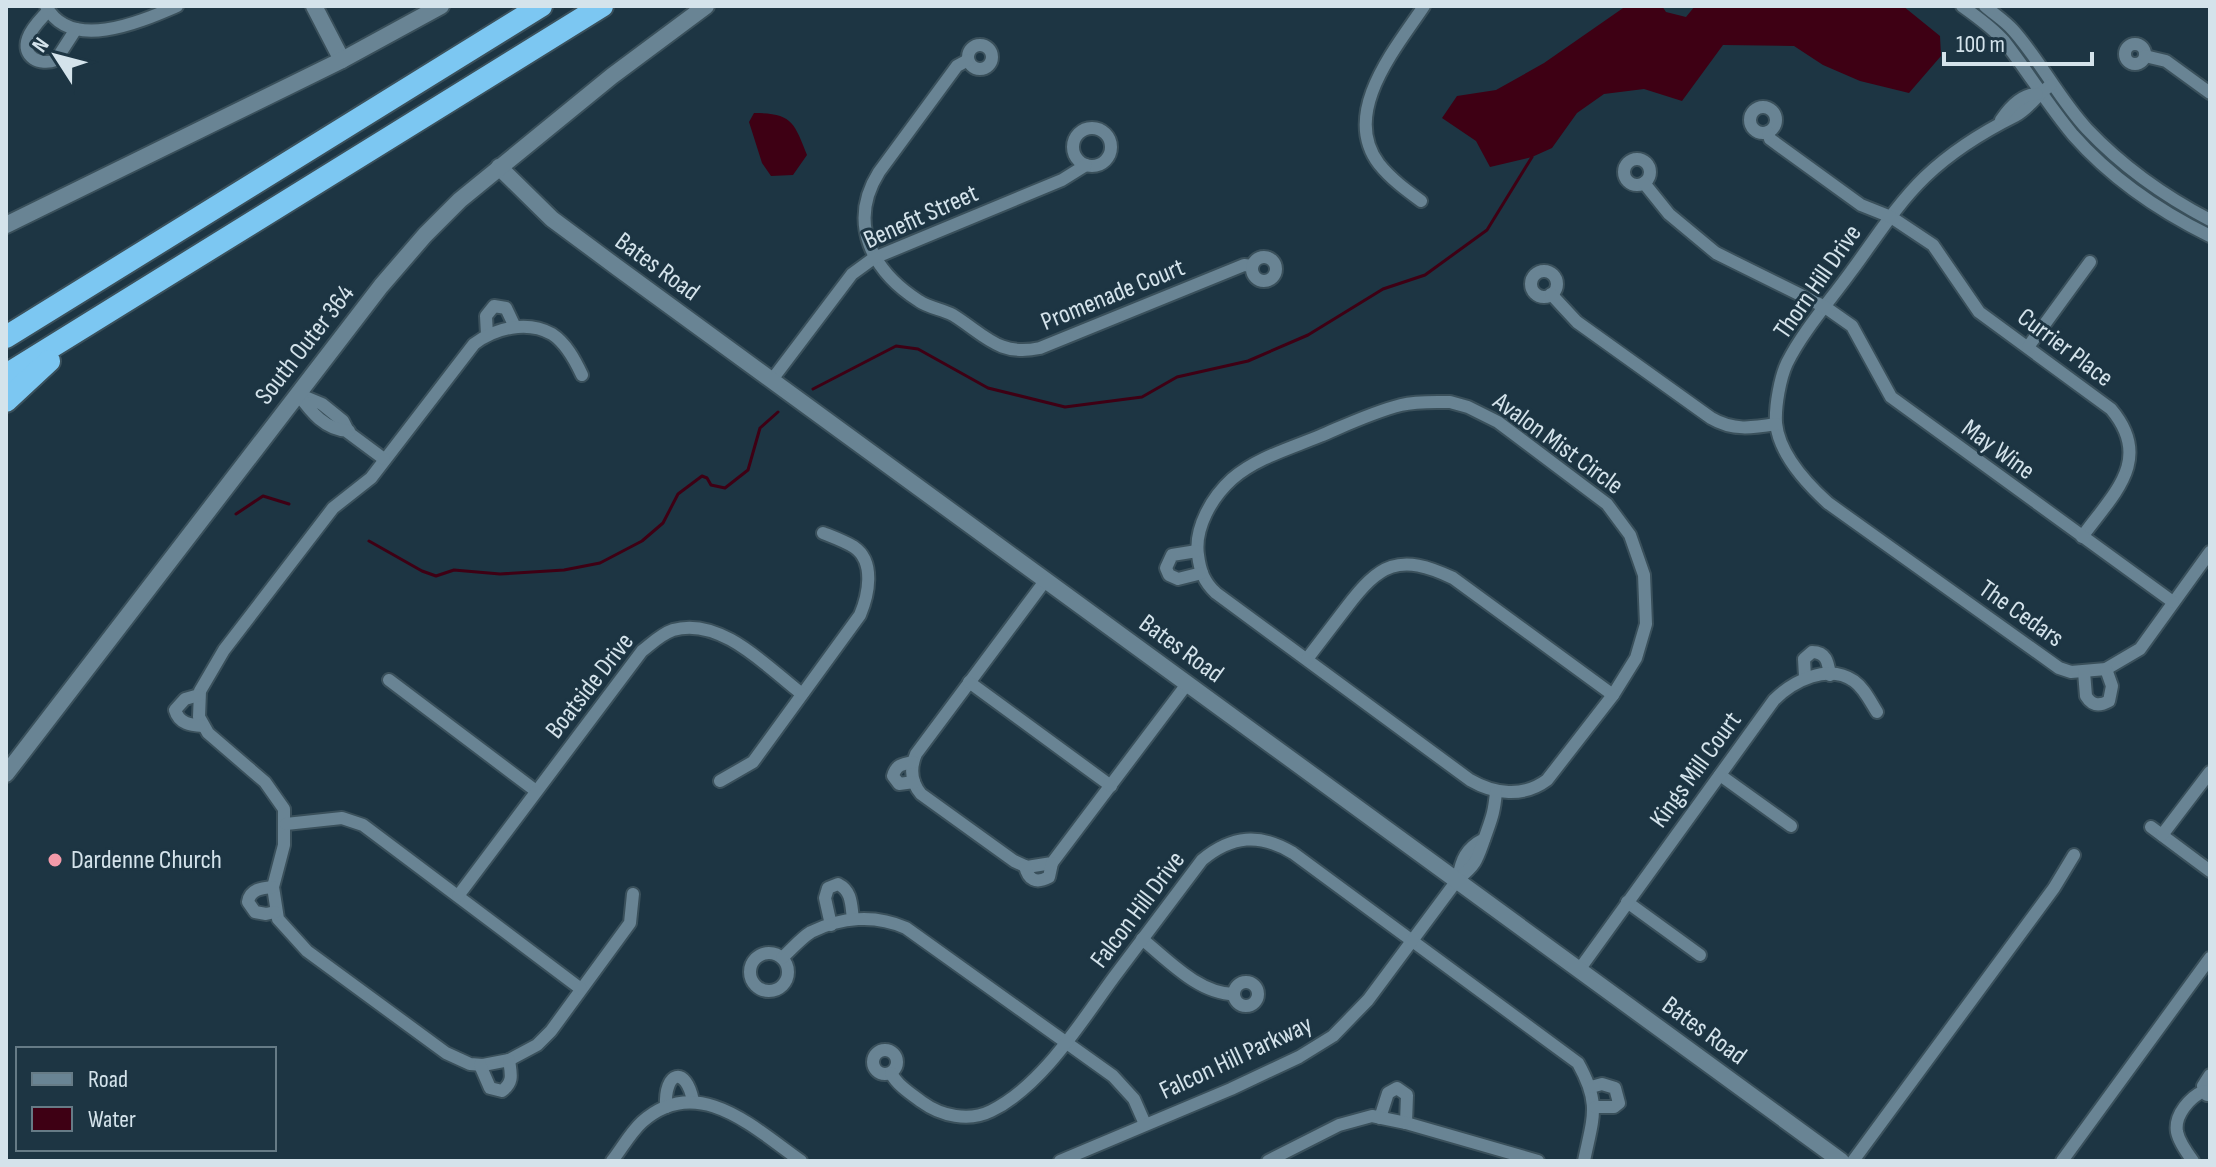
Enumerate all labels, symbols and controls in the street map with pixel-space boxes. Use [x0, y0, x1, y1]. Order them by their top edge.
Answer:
north arrow [16, 16, 96, 96]
scale bar [1944, 16, 2092, 66]
text: 100 m [1956, 30, 2005, 59]
text: N [27, 32, 55, 58]
street label: Benefit Street [859, 178, 983, 256]
street label: Thorn Hill Drive [1767, 219, 1869, 345]
street label: Bates Road [609, 226, 705, 308]
street label: Promenade Court [1037, 252, 1189, 338]
street label: South Outer 364 [249, 279, 361, 411]
street label: Currier Place [2011, 302, 2119, 394]
street label: Avalon Mist Circle [1486, 386, 1629, 502]
street label: May Wine [1955, 413, 2041, 487]
street label: The Cedars [1973, 574, 2069, 654]
street label: Bates Road [1133, 608, 1229, 690]
street label: Boatside Drive [539, 627, 641, 745]
street label: Kings Mill Court [1644, 706, 1748, 834]
place label: Dardenne Church [71, 845, 222, 876]
street label: Falcon Hill Drive [1084, 846, 1192, 974]
marker: Dardenne Church [46, 851, 64, 869]
street label: Bates Road [1656, 990, 1752, 1072]
street label: Falcon Hill Parkway [1155, 1009, 1317, 1107]
legend [16, 1047, 276, 1151]
text: Road [88, 1065, 128, 1094]
text: Water [88, 1105, 136, 1134]

